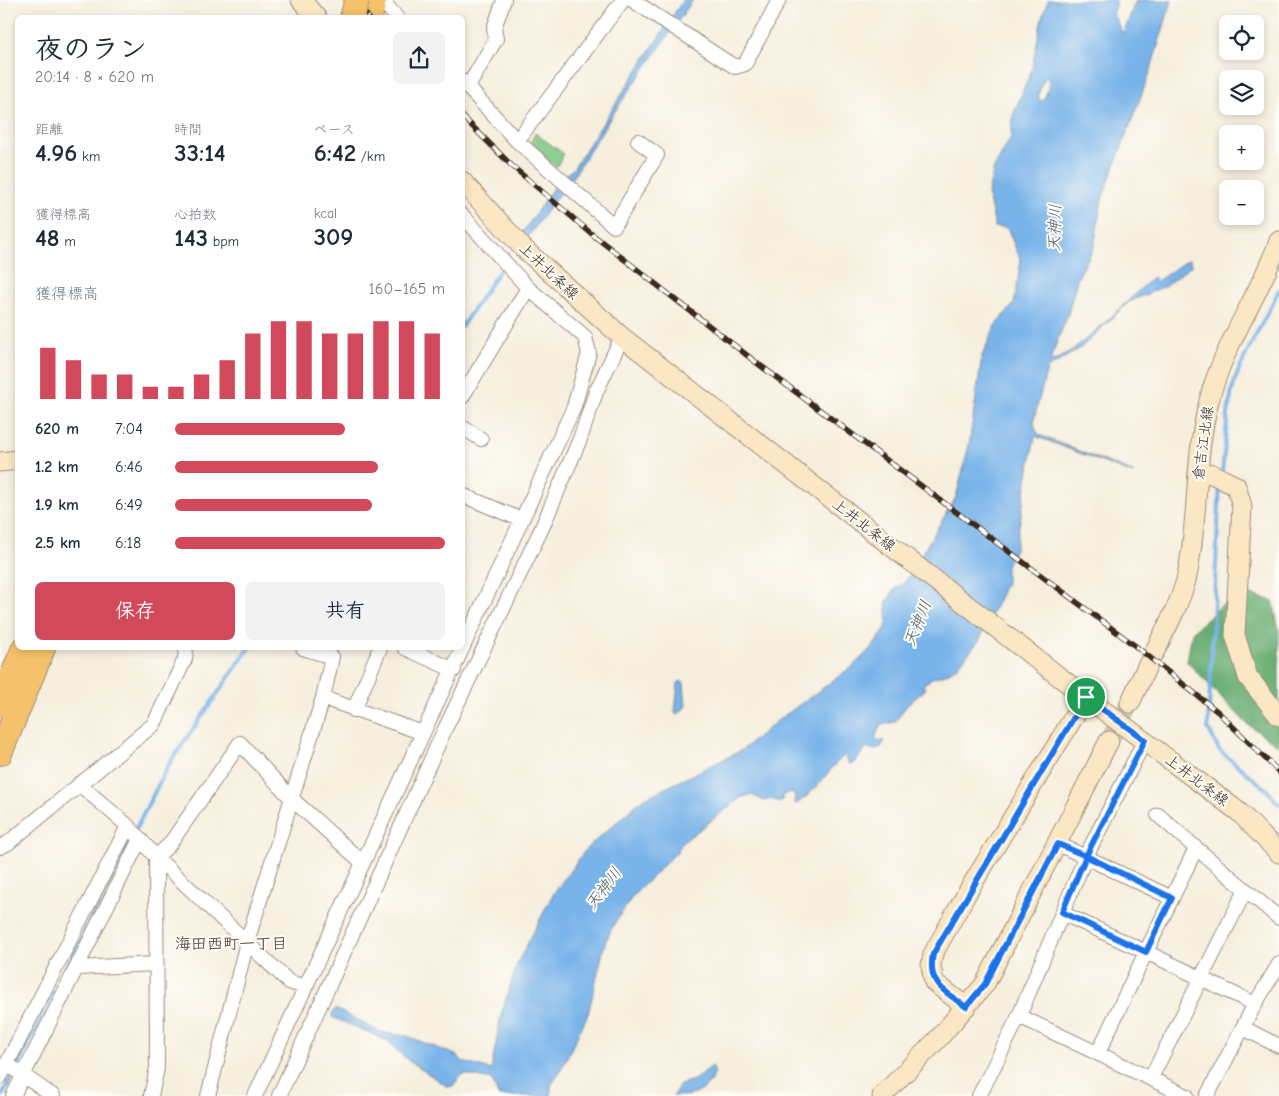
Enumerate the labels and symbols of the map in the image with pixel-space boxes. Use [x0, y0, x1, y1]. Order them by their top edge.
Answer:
water label: 天神川 [1046, 204, 1064, 252]
street label: 上井北条線 [515, 239, 583, 303]
street label: 倉吉江北線 [1189, 405, 1217, 481]
street label: 上井北条線 [829, 495, 899, 555]
water label: 天神川 [901, 598, 935, 649]
pin [1065, 676, 1107, 718]
street label: 上井北条線 [1162, 750, 1232, 810]
water label: 天神川 [582, 864, 625, 913]
district label: 海田西町一丁目 [175, 935, 287, 953]

